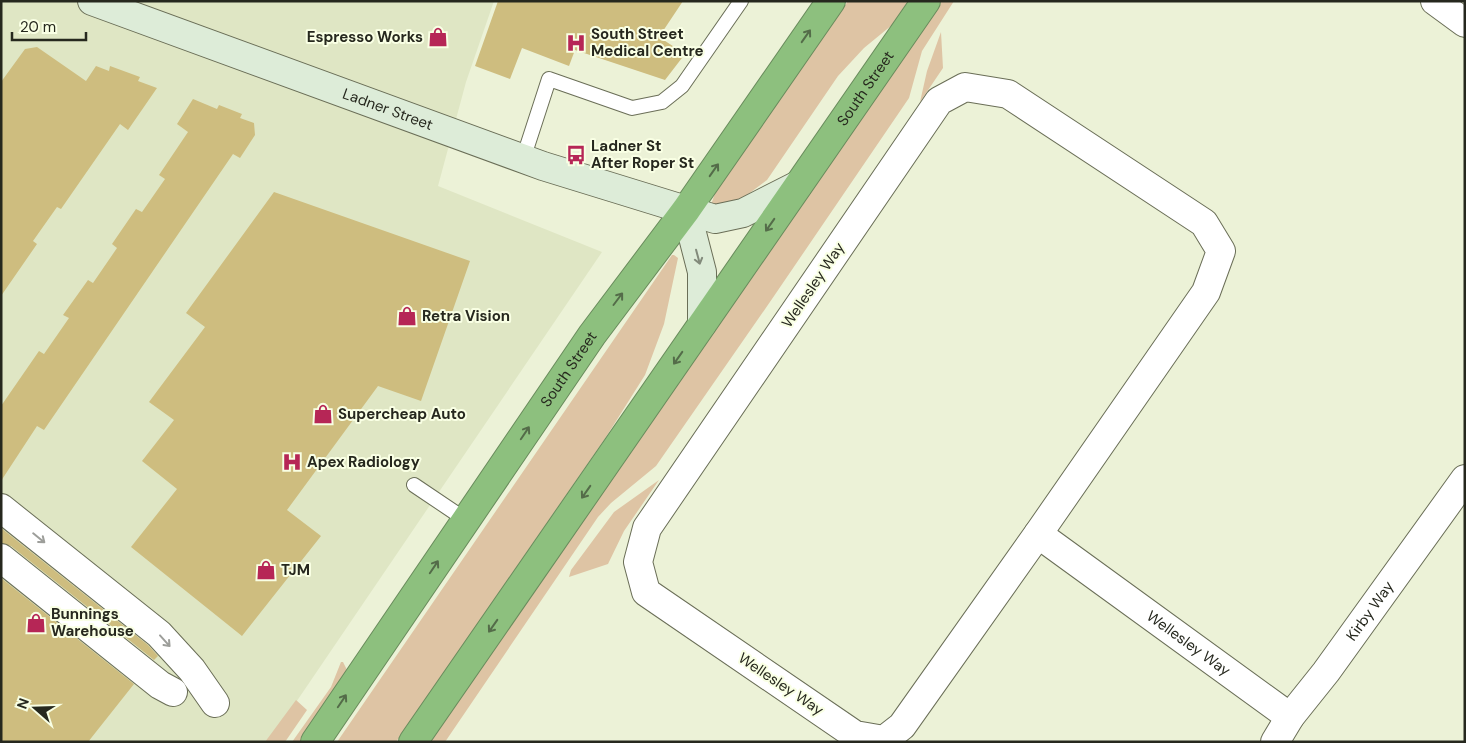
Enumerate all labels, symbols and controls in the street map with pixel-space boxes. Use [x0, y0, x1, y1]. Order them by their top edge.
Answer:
scale bar [12, 10, 86, 42]
text: 20 m [20, 17, 56, 37]
place label: South Street Medical Centre [591, 24, 704, 61]
shop icon: Espresso Works [427, 26, 449, 48]
place label: Espresso Works [307, 27, 423, 47]
one-way arrow [801, 29, 811, 43]
hospital icon: South Street Medical Centre [565, 32, 587, 54]
street label: South Street [832, 47, 899, 130]
street label: Ladner Street [340, 84, 436, 135]
place label: Ladner St After Roper St [591, 136, 694, 173]
bus stop icon: Ladner St After Roper St [565, 144, 587, 166]
one-way arrow [709, 163, 719, 177]
one-way arrow [765, 217, 775, 231]
street label: Wellesley Way [777, 238, 849, 332]
one-way arrow [694, 248, 703, 264]
one-way arrow [612, 293, 623, 306]
shop icon: Retra Vision [396, 305, 418, 327]
place label: Retra Vision [422, 306, 510, 326]
street label: South Street [536, 327, 602, 411]
one-way arrow [673, 351, 683, 365]
shop icon: Supercheap Auto [312, 403, 334, 425]
place label: Supercheap Auto [338, 404, 466, 424]
one-way arrow [520, 426, 530, 440]
hospital icon: Apex Radiology [281, 451, 303, 473]
place label: Apex Radiology [307, 452, 420, 472]
one-way arrow [581, 485, 591, 499]
one-way arrow [32, 533, 45, 544]
shop icon: TJM [255, 559, 277, 581]
place label: TJM [281, 560, 310, 580]
one-way arrow [429, 560, 439, 574]
street label: Kirby Way [1342, 577, 1399, 645]
place label: Bunnings Warehouse [51, 604, 134, 641]
street label: Wellesley Way [1143, 606, 1235, 681]
shop icon: Bunnings Warehouse [25, 612, 47, 634]
one-way arrow [488, 618, 498, 632]
one-way arrow [159, 634, 171, 647]
street label: Wellesley Way [734, 648, 828, 720]
north arrow [10, 683, 60, 733]
one-way arrow [337, 695, 347, 709]
text: N [13, 696, 33, 711]

